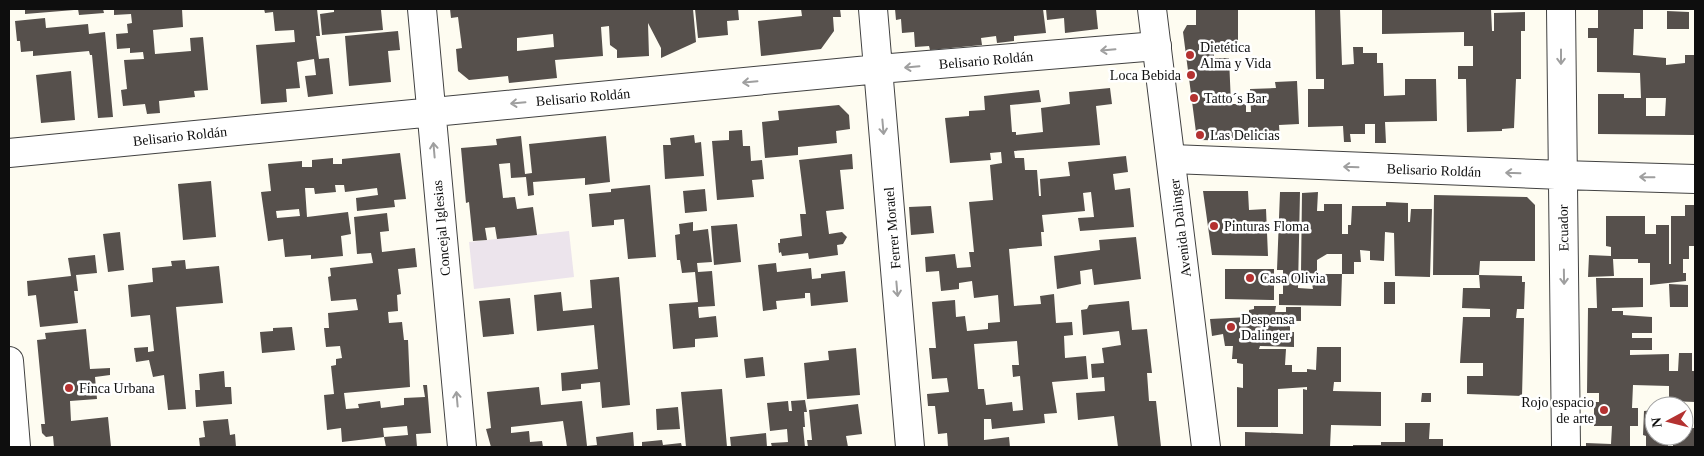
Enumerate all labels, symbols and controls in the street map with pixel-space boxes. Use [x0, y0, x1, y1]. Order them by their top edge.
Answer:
place label: Dietética Alma y Vida [1200, 40, 1272, 71]
one-way arrow [1101, 45, 1117, 55]
street label: Belisario Roldán [938, 49, 1034, 72]
marker: Dietética Alma y Vida [1184, 49, 1196, 61]
one-way arrow [1556, 49, 1566, 65]
one-way arrow [904, 62, 920, 71]
place label: Loca Bebida [1110, 68, 1182, 83]
marker: Loca Bebida [1185, 69, 1197, 81]
one-way arrow [742, 77, 758, 86]
street label: Belisario Roldán [535, 86, 631, 109]
place label: Tatto´s Bar [1204, 91, 1267, 106]
marker: Tatto´s Bar [1188, 92, 1200, 104]
one-way arrow [511, 98, 527, 108]
one-way arrow [879, 119, 888, 135]
street label: Belisario Roldán [132, 124, 228, 149]
place label: Las Delicias [1210, 128, 1280, 143]
marker: Las Delicias [1194, 129, 1206, 141]
one-way arrow [429, 142, 439, 158]
street label: Belisario Roldán [1386, 161, 1481, 180]
one-way arrow [1343, 162, 1359, 171]
one-way arrow [1506, 169, 1522, 178]
one-way arrow [1639, 173, 1655, 182]
street label: Avenida Dalinger [1167, 178, 1194, 278]
street label: Concejal Iglesias [430, 179, 453, 276]
street label: Ferrer Moratel [881, 186, 904, 269]
street label: Ecuador [1556, 204, 1571, 251]
place label: Pinturas Floma [1224, 219, 1310, 234]
marker: Pinturas Floma [1208, 220, 1220, 232]
one-way arrow [1559, 268, 1568, 284]
place label: Casa Olivia [1260, 271, 1326, 286]
marker: Casa Olivia [1244, 272, 1256, 284]
one-way arrow [892, 281, 901, 297]
place label: Despensa Dalinger [1241, 312, 1295, 343]
marker: Despensa Dalinger [1225, 321, 1237, 333]
place label: Finca Urbana [79, 381, 156, 396]
marker: Finca Urbana [63, 382, 75, 394]
one-way arrow [452, 391, 462, 407]
place label: Rojo espacio de arte [1521, 395, 1594, 426]
north arrow [1644, 396, 1694, 446]
marker: Rojo espacio de arte [1598, 404, 1610, 416]
text: N [1649, 417, 1665, 428]

